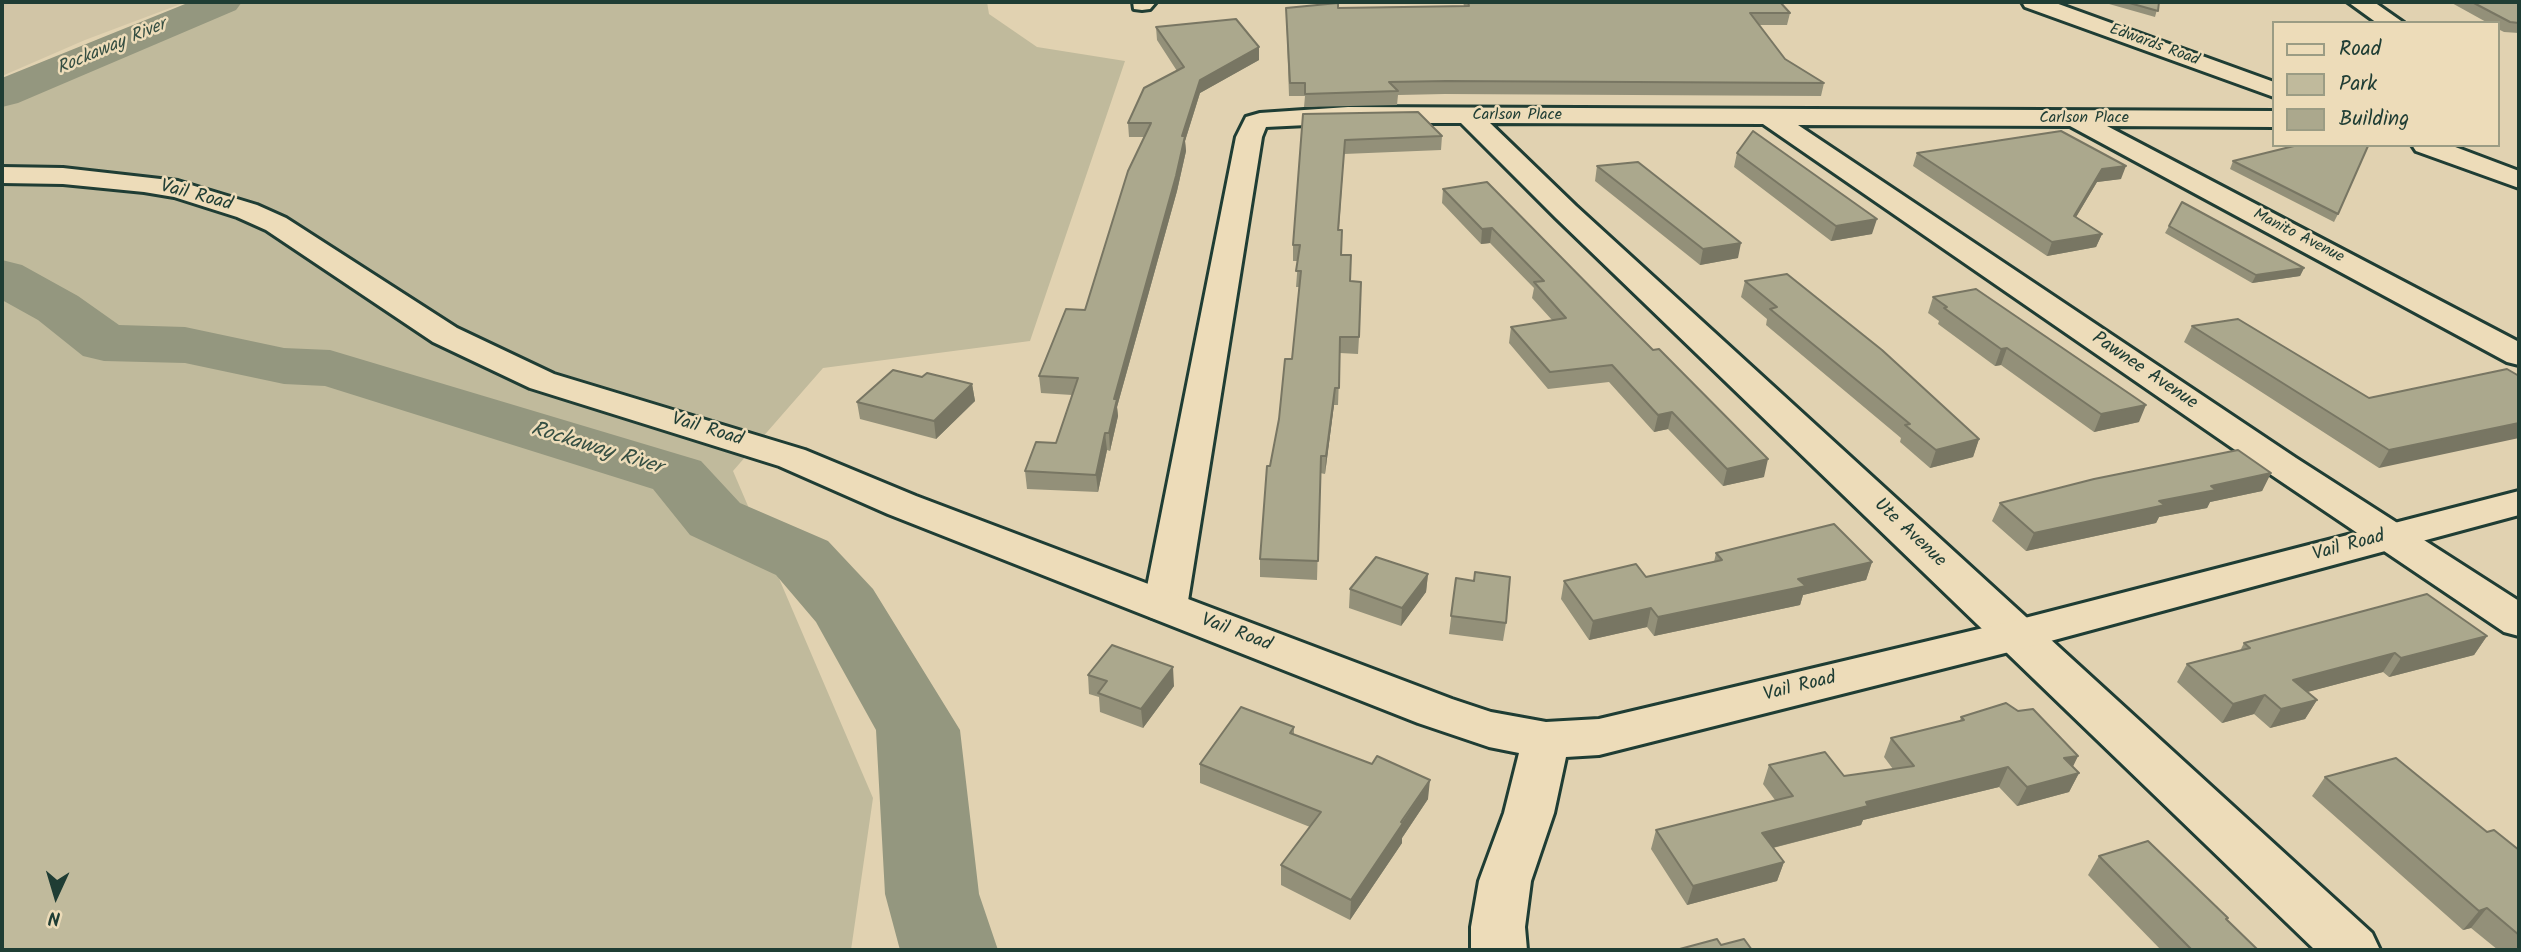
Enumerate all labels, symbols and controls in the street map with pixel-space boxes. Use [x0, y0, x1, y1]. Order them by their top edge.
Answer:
water label: Rockaway River [54, 15, 170, 81]
street label: Edwards Road [2106, 21, 2202, 71]
legend [2272, 21, 2500, 147]
text: Road [2339, 33, 2381, 66]
text: Park [2339, 68, 2377, 101]
text: Building [2339, 103, 2409, 136]
street label: Carlson Place [1472, 106, 1562, 126]
street label: Carlson Place [2039, 109, 2129, 129]
street label: Vail Road [157, 176, 235, 218]
street label: Manito Avenue [2249, 206, 2347, 268]
street label: Pawnee Avenue [2087, 328, 2201, 416]
street label: Vail Road [668, 409, 746, 453]
water label: Rockaway River [527, 418, 665, 482]
street label: Ute Avenue [1868, 495, 1950, 573]
street label: Vail Road [2310, 526, 2388, 568]
street label: Vail Road [1197, 610, 1275, 658]
street label: Vail Road [1761, 668, 1839, 708]
north arrow [21, 861, 91, 931]
text: N [48, 902, 62, 932]

